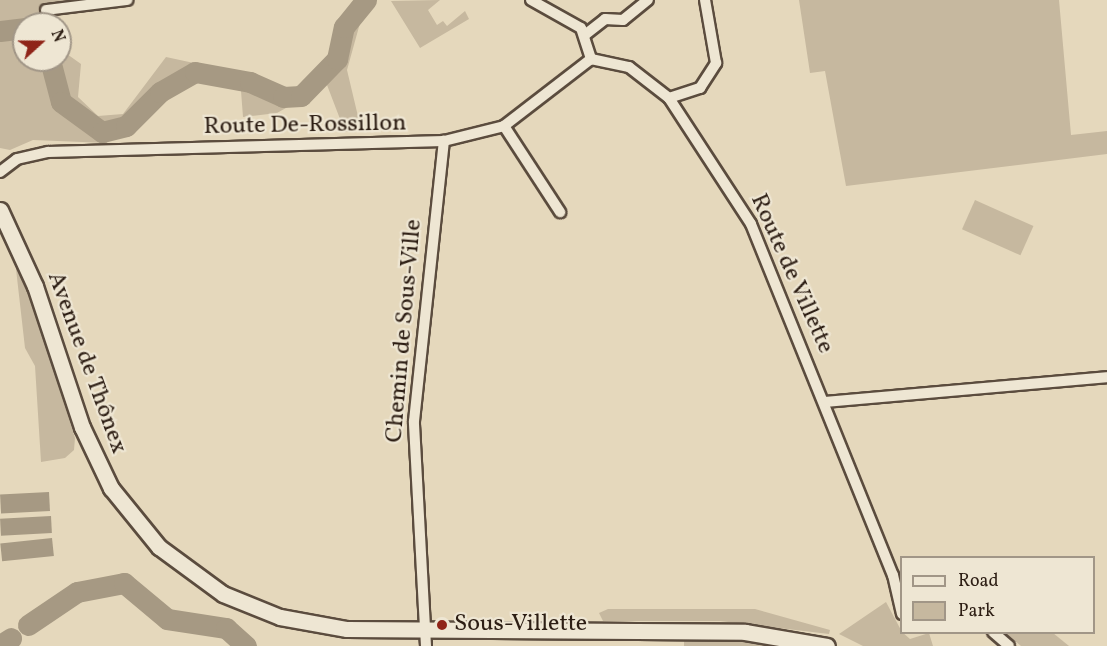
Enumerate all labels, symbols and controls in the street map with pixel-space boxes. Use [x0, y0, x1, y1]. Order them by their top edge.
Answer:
north arrow [12, 12, 72, 72]
text: N [45, 27, 69, 46]
street label: Route De-Rossillon [203, 110, 407, 142]
street label: Route de Villette [743, 189, 839, 359]
street label: Chemin de Sous-Ville [381, 218, 429, 444]
street label: Avenue de Thônex [40, 268, 132, 458]
legend [900, 556, 1095, 634]
text: Road [958, 569, 999, 594]
text: Park [958, 599, 995, 624]
place label: Sous-Villette [454, 611, 587, 639]
marker: Sous-Villette [435, 618, 449, 632]

